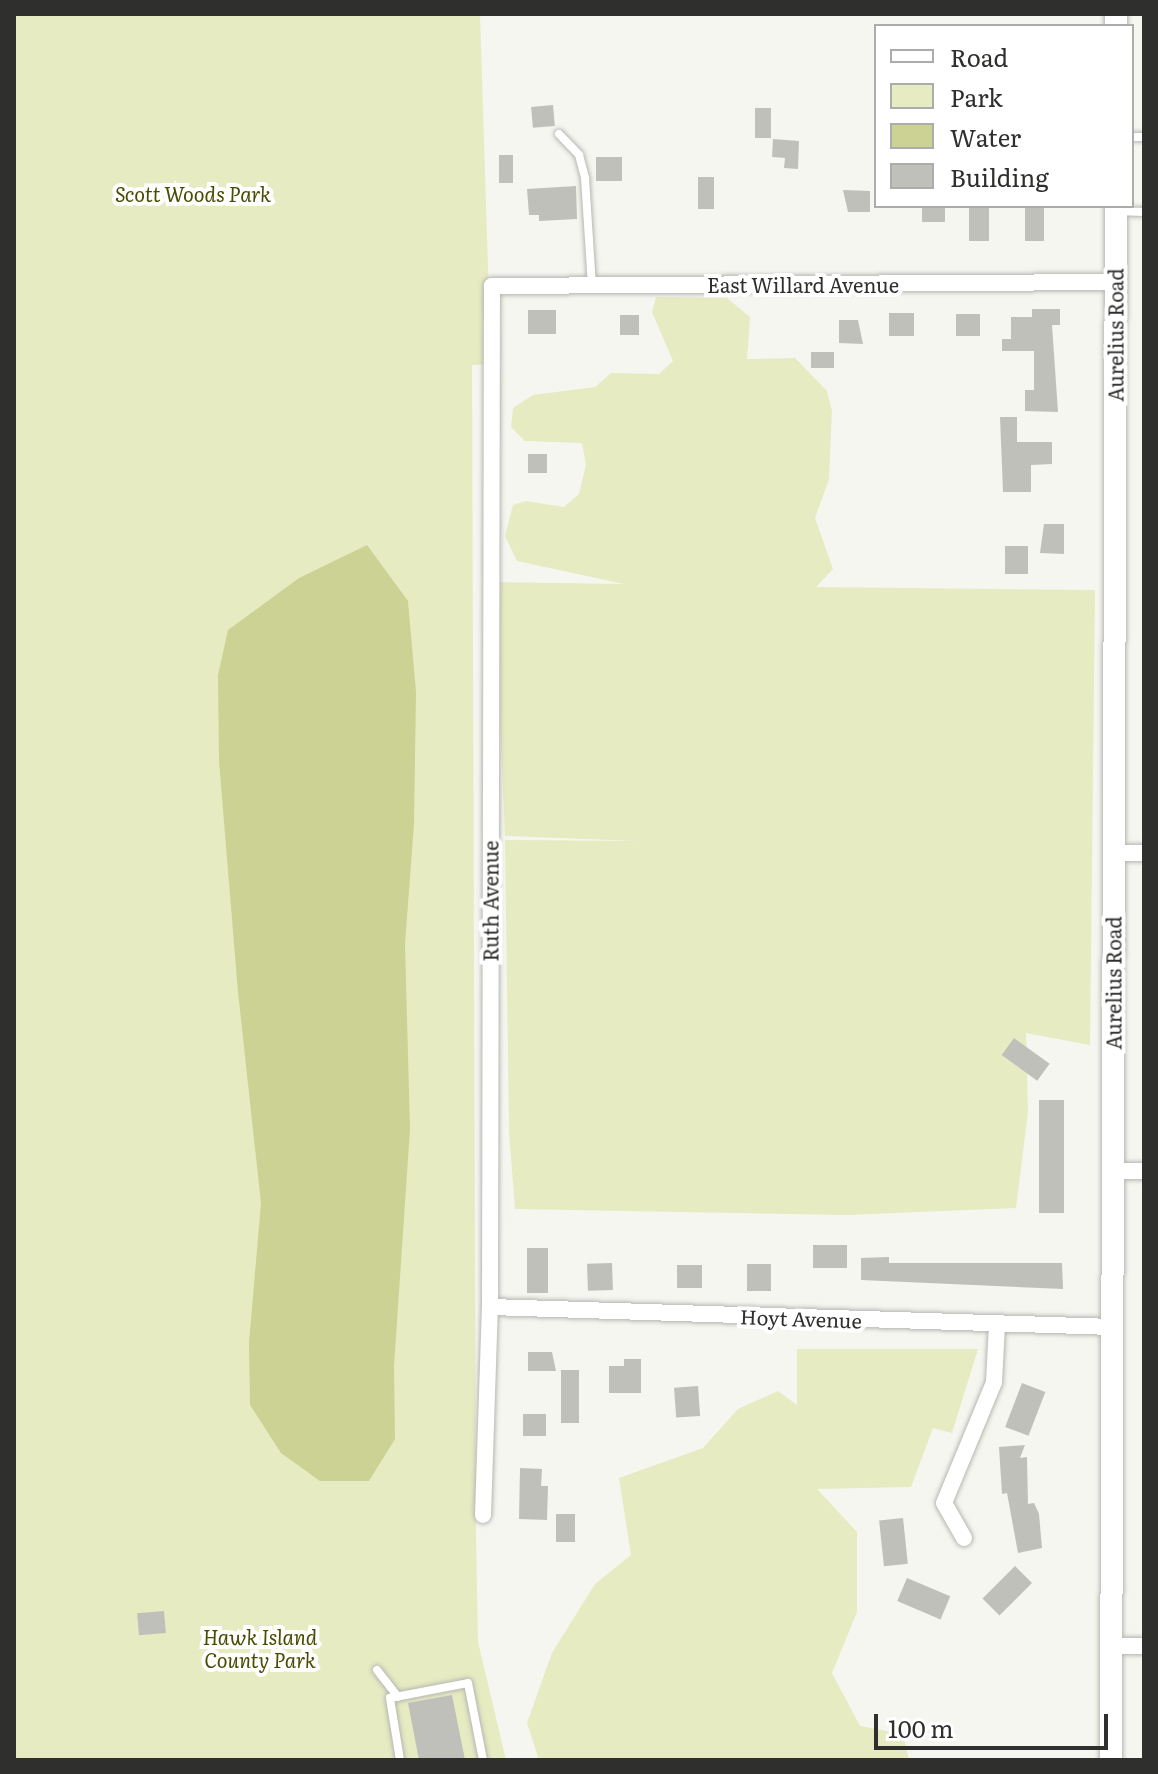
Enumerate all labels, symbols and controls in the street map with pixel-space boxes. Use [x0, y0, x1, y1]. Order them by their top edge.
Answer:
legend [874, 24, 1134, 208]
text: Road [950, 39, 1008, 74]
text: Park [950, 79, 1003, 114]
text: Water [950, 119, 1021, 154]
text: Building [950, 159, 1049, 194]
park label: Scott Woods Park [115, 181, 271, 205]
street label: Aurelius Road [1103, 268, 1127, 402]
street label: East Willard Avenue [707, 272, 899, 296]
street label: Ruth Avenue [478, 840, 502, 962]
street label: Aurelius Road [1101, 916, 1125, 1050]
street label: Hoyt Avenue [740, 1304, 862, 1332]
park label: Hawk Island County Park [203, 1624, 317, 1671]
scale bar [878, 1698, 1112, 1748]
text: 100 m [888, 1710, 954, 1745]

